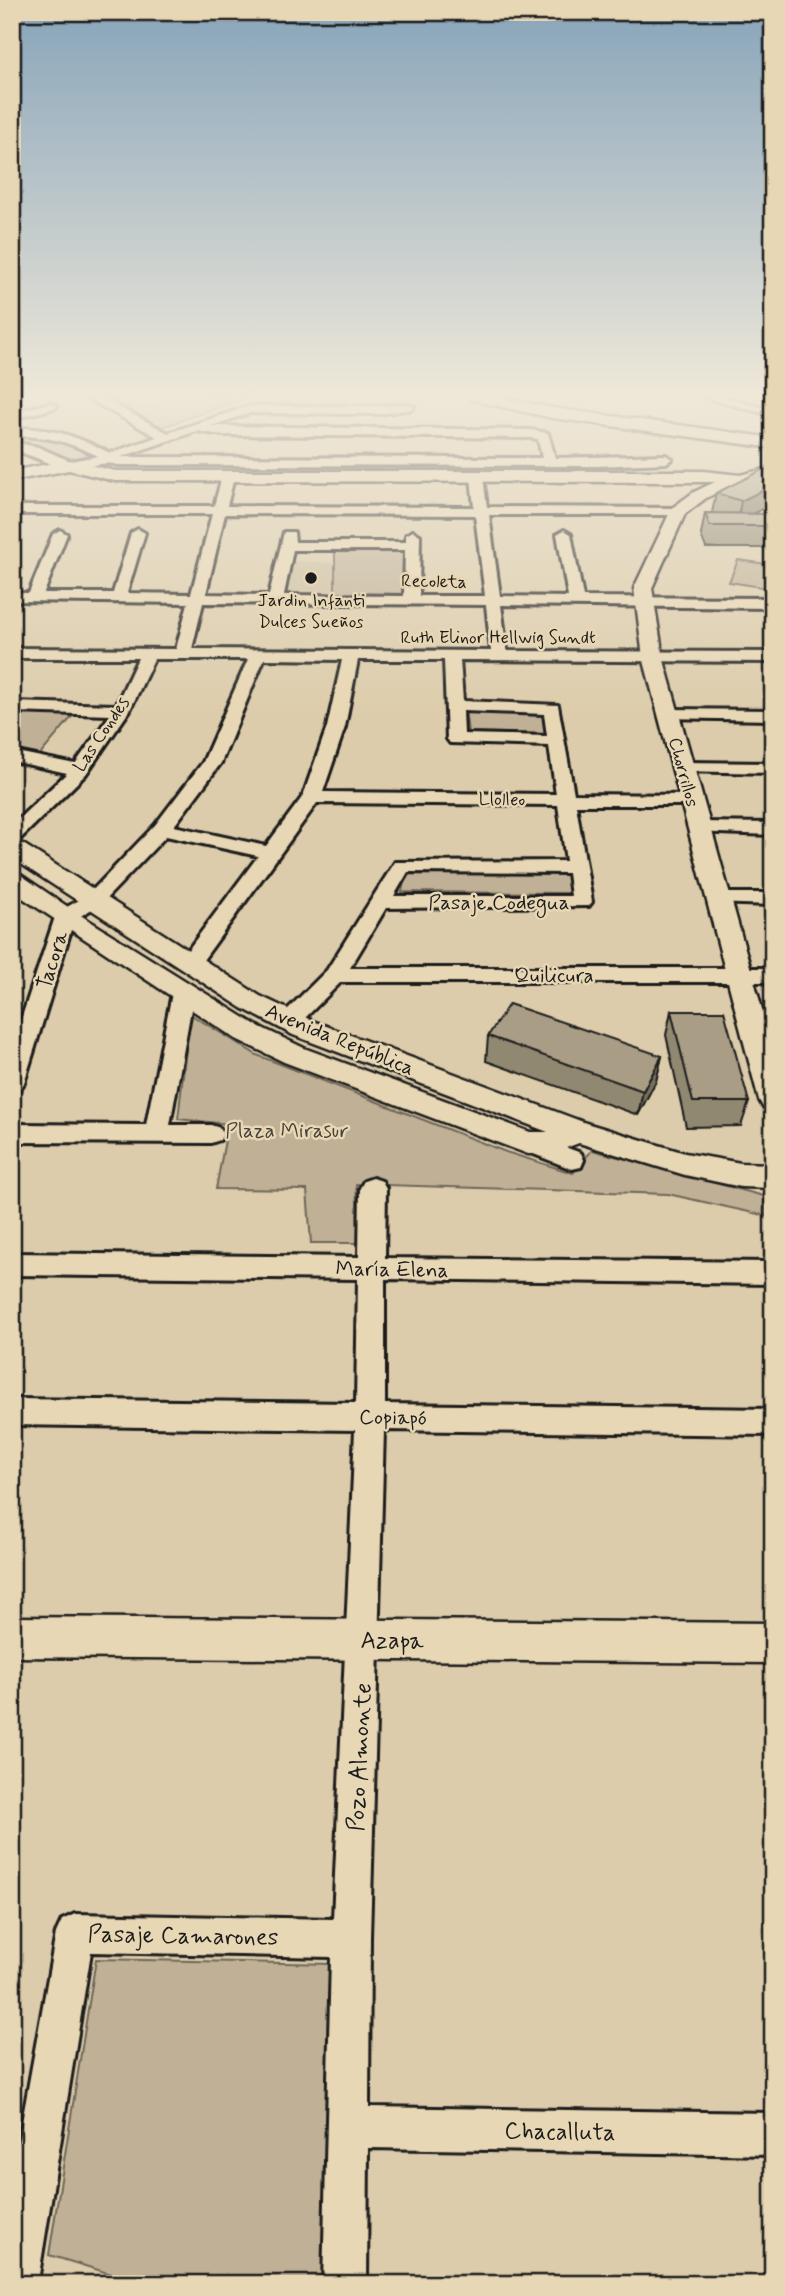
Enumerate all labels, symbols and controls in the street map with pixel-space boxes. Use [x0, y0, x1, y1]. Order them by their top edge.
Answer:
street label: Recoleta [401, 569, 467, 595]
marker: Jardin Infanti Dulces Sueños [303, 570, 319, 586]
place label: Jardin Infanti Dulces Sueños [257, 589, 365, 634]
street label: Ruth Elinor Hellwig Sundt [400, 626, 596, 650]
street label: Las Condes [68, 692, 136, 777]
street label: Chorrillos [662, 735, 704, 810]
street label: Llolleo [478, 788, 526, 812]
street label: Pasaje Codegua [428, 889, 570, 918]
street label: Tacora [30, 927, 76, 993]
street label: Quilicura [514, 962, 594, 990]
street label: Avenida República [261, 997, 418, 1083]
park label: Plaza Mirasur [225, 1117, 349, 1145]
street label: María Elena [335, 1255, 449, 1285]
street label: Copiapó [359, 1403, 427, 1433]
street label: Azapa [360, 1626, 424, 1657]
street label: Pozo Almonte [341, 1682, 380, 1832]
street label: Pasaje Camarones [87, 1919, 279, 1954]
street label: Chacalluta [504, 2116, 616, 2149]

